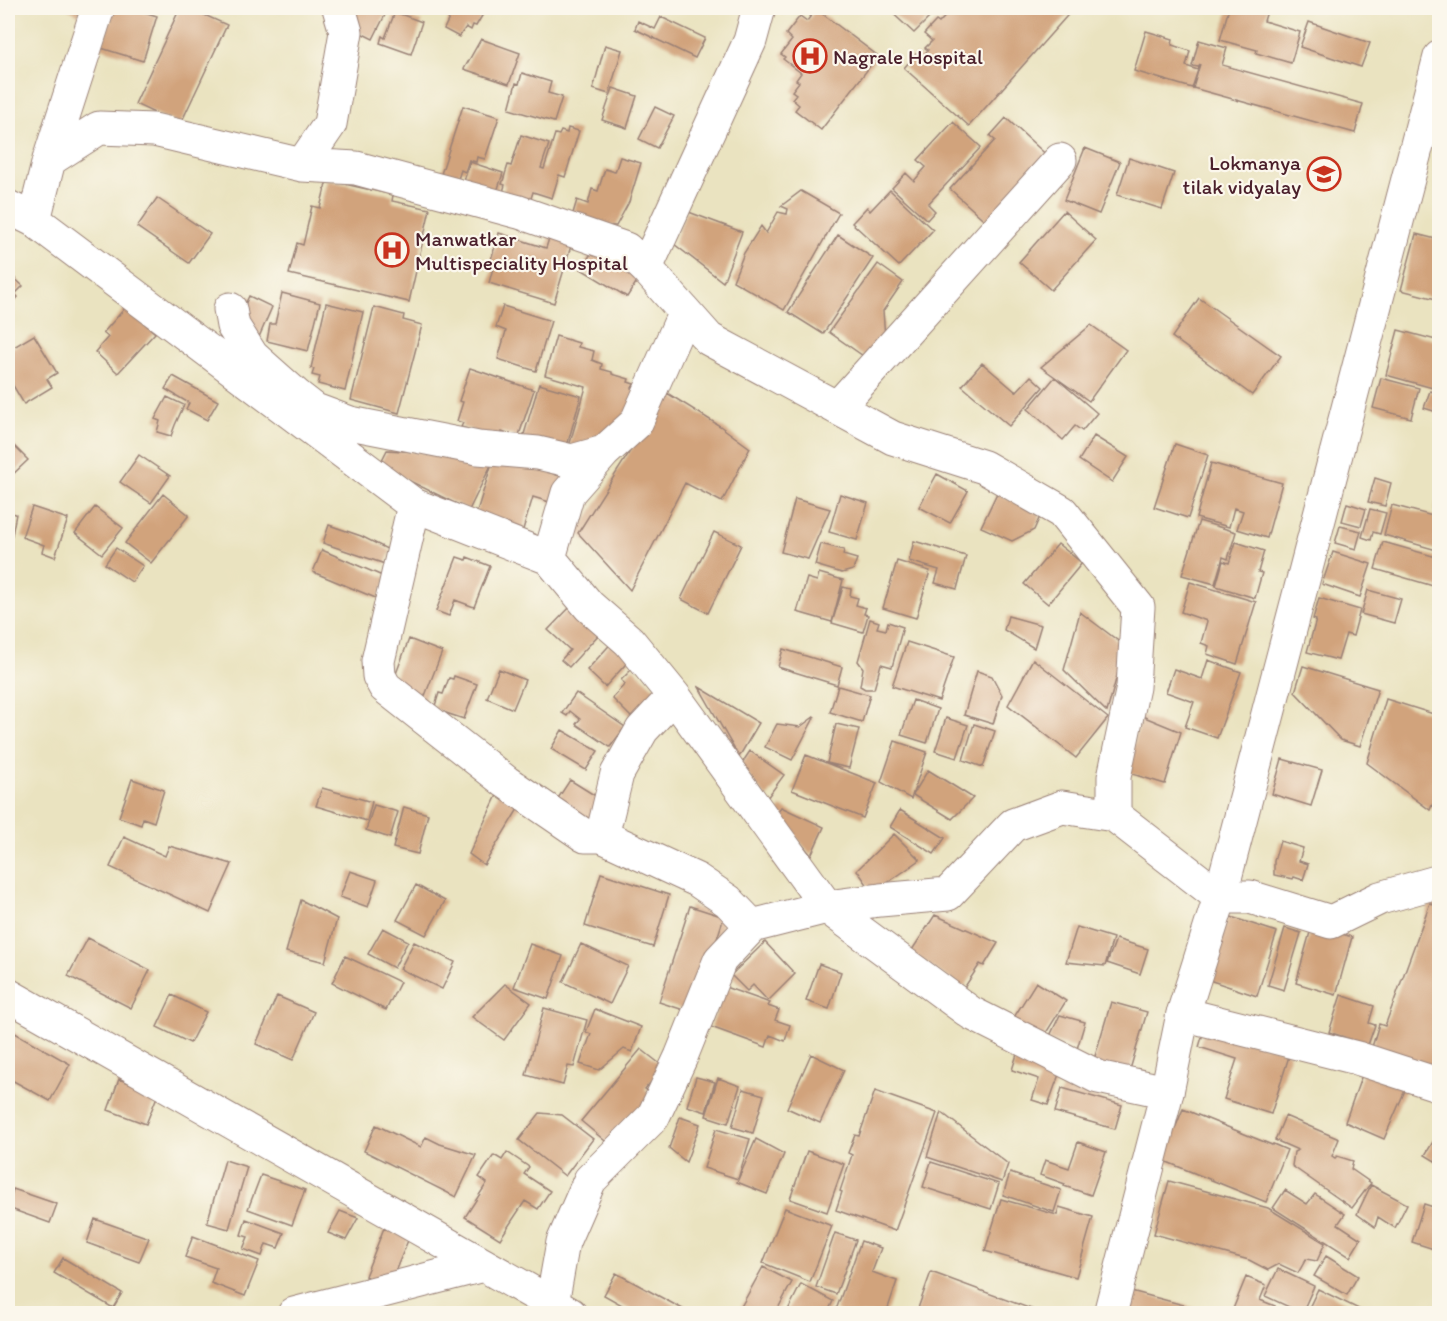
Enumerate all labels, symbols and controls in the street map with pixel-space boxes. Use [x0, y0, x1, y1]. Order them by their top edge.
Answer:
hospital icon: Nagrale Hospital [792, 38, 828, 74]
place label: Nagrale Hospital [833, 44, 983, 69]
place label: Lokmanya tilak vidyalay [1183, 150, 1301, 199]
school or university icon: Lokmanya tilak vidyalay [1306, 156, 1342, 192]
place label: Manwatkar Multispeciality Hospital [415, 226, 628, 275]
hospital icon: Manwatkar Multispeciality Hospital [374, 232, 410, 268]

